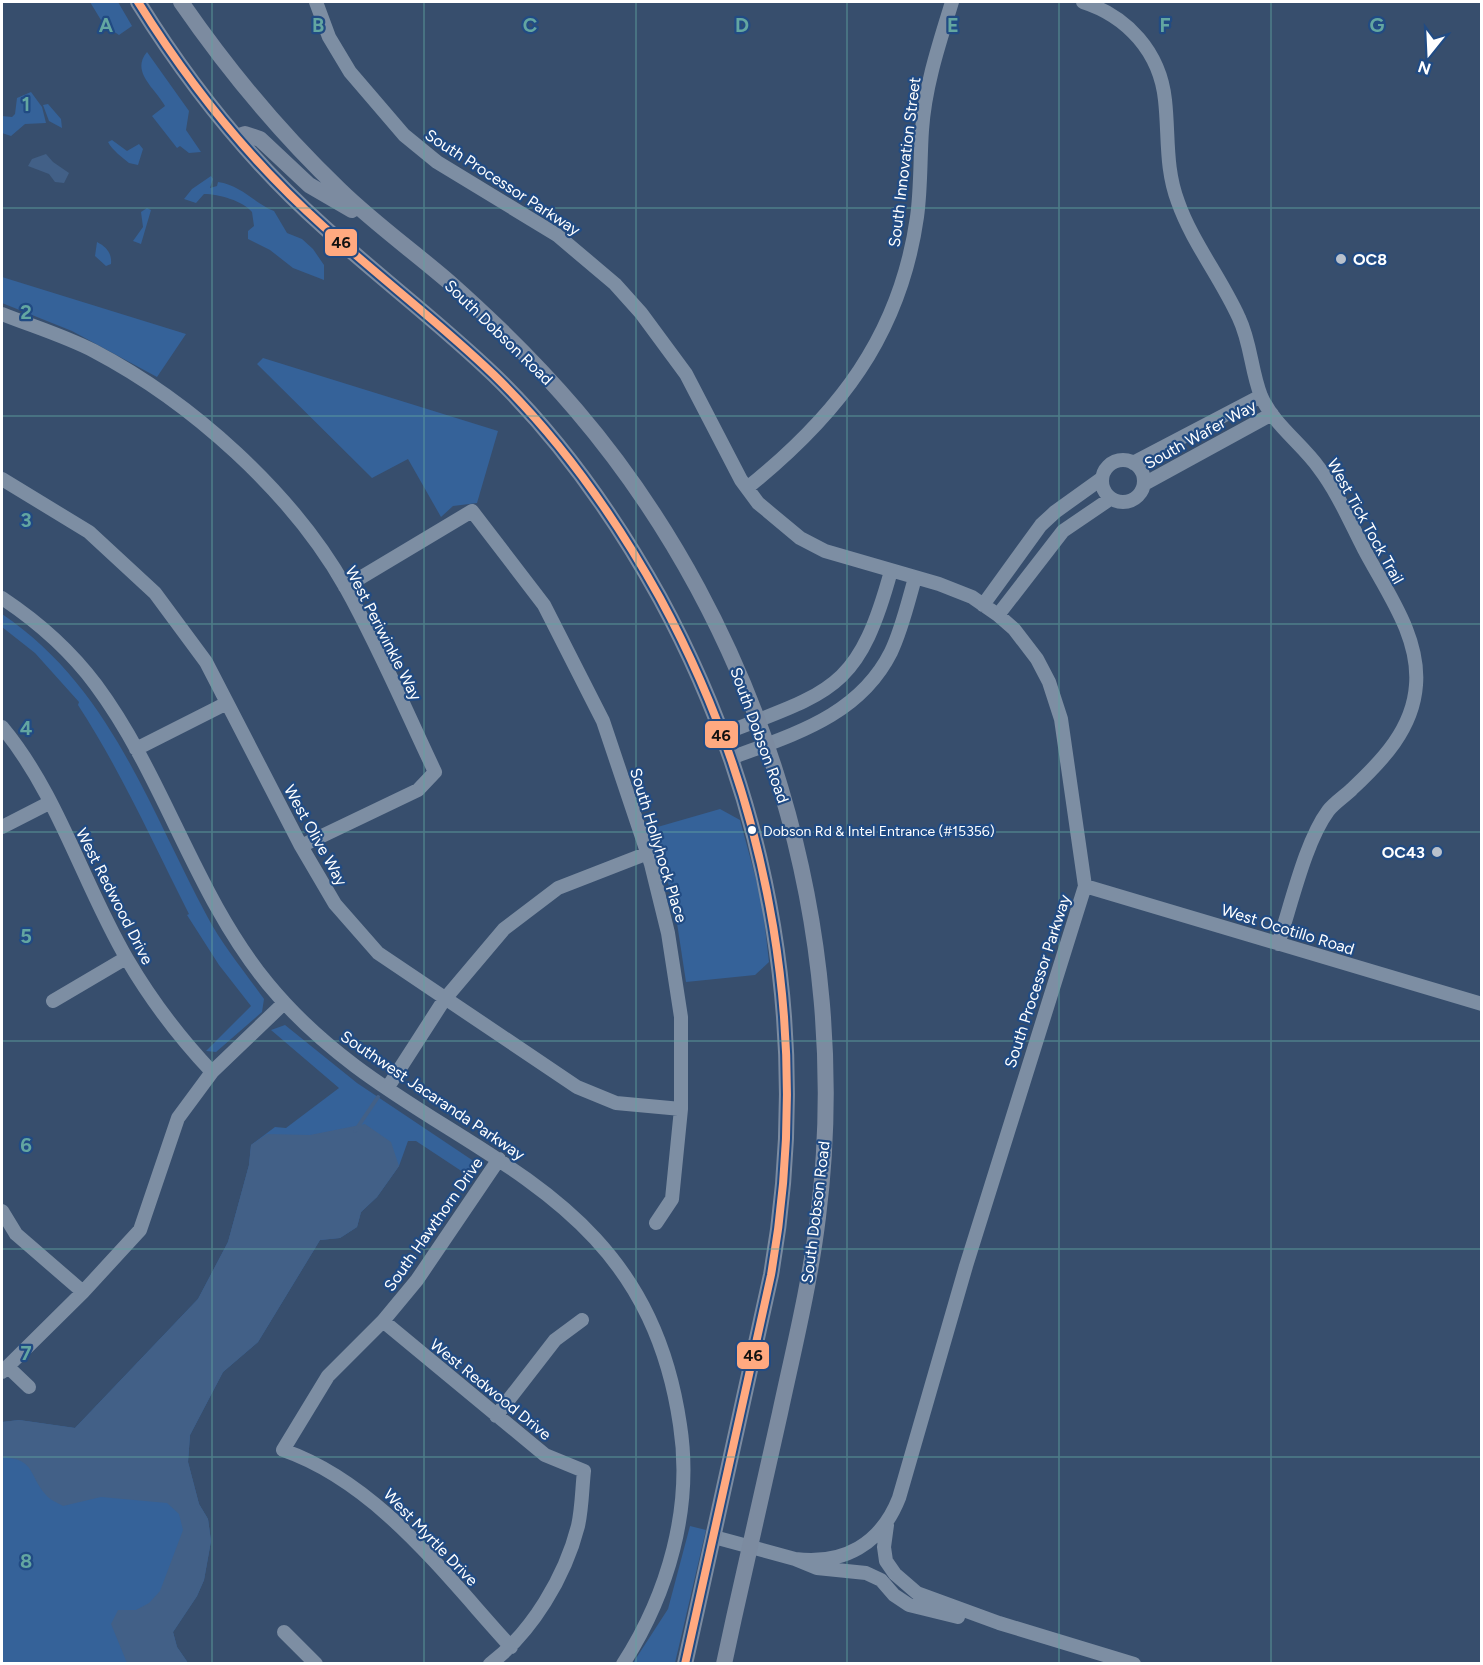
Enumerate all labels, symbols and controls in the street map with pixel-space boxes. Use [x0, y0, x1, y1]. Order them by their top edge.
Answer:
text: A [99, 13, 114, 37]
text: B [312, 13, 324, 37]
text: C [523, 13, 537, 37]
text: D [735, 13, 749, 37]
text: E [947, 13, 959, 37]
text: F [1159, 13, 1171, 37]
text: G [1370, 13, 1385, 37]
north arrow [1399, 24, 1459, 84]
text: N [1416, 57, 1433, 79]
street label: South Innovation Street [885, 76, 924, 248]
text: 1 [22, 92, 30, 116]
street label: South Processor Parkway [422, 125, 584, 240]
line badge: 46 [324, 228, 358, 257]
text: 46 [331, 233, 351, 252]
place label: OC8 [1353, 250, 1387, 269]
marker: OC8 [1334, 252, 1348, 266]
street label: South Dobson Road [441, 276, 557, 389]
text: 2 [20, 300, 32, 324]
street label: South Wafer Way [1141, 396, 1260, 473]
street label: West Tick Tock Trail [1323, 455, 1408, 587]
text: 3 [20, 508, 32, 532]
street label: West Periwinkle Way [341, 563, 426, 704]
street label: South Dobson Road [726, 665, 793, 806]
text: 4 [20, 716, 33, 740]
line badge: 46 [704, 720, 739, 749]
text: 46 [711, 726, 731, 745]
street label: South Hollyhock Place [626, 766, 691, 925]
street label: West Olive Way [280, 781, 351, 890]
place label: Dobson Rd & Intel Entrance (#15356) [763, 823, 995, 840]
marker: Dobson Rd & Intel Entrance (#15356) [746, 824, 758, 836]
street label: West Redwood Drive [72, 825, 157, 968]
place label: OC43 [1382, 843, 1425, 862]
marker: OC43 [1430, 845, 1444, 859]
street label: South Processor Parkway [1000, 892, 1075, 1070]
street label: West Ocotillo Road [1219, 900, 1357, 959]
text: 5 [20, 924, 32, 948]
street label: Southwest Jacaranda Parkway [337, 1027, 529, 1165]
text: 6 [20, 1133, 32, 1157]
street label: South Dobson Road [797, 1140, 834, 1284]
street label: South Hawthorn Drive [380, 1153, 487, 1295]
street label: West Redwood Drive [426, 1335, 555, 1444]
text: 7 [20, 1341, 32, 1365]
line badge: 46 [736, 1341, 770, 1370]
text: 46 [743, 1346, 763, 1365]
street label: West Myrtle Drive [380, 1485, 482, 1590]
text: 8 [20, 1549, 32, 1573]

